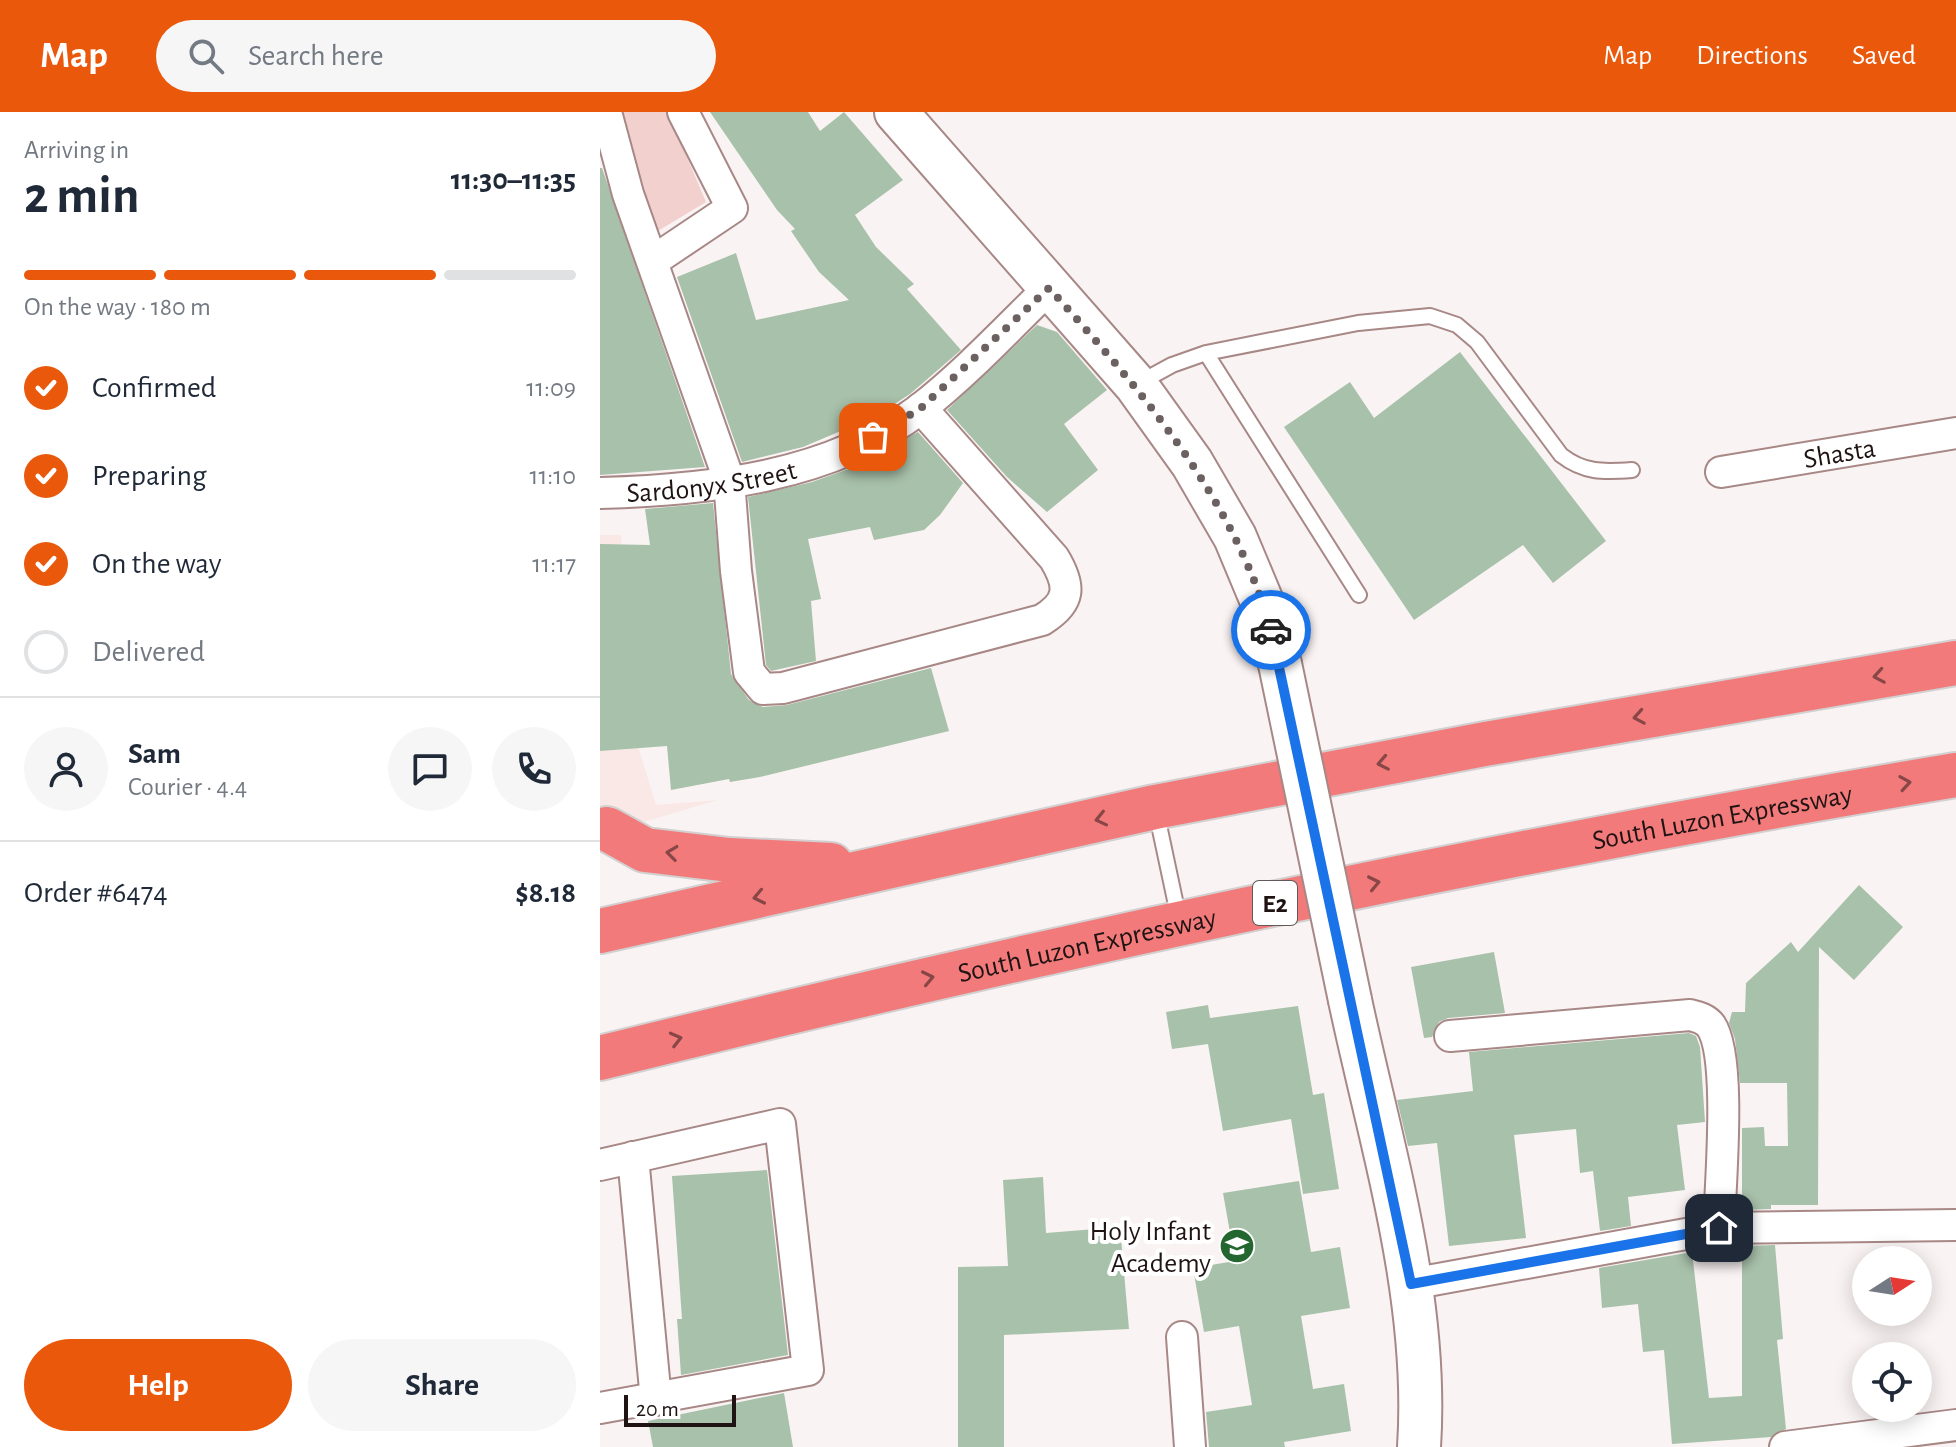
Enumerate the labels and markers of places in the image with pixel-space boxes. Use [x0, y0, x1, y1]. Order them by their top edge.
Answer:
pin [839, 403, 907, 471]
pin [1685, 1194, 1753, 1262]
place label: Holy Infant Academy [1090, 1218, 1211, 1278]
school or university icon: Holy Infant Academy [1218, 1227, 1256, 1265]

